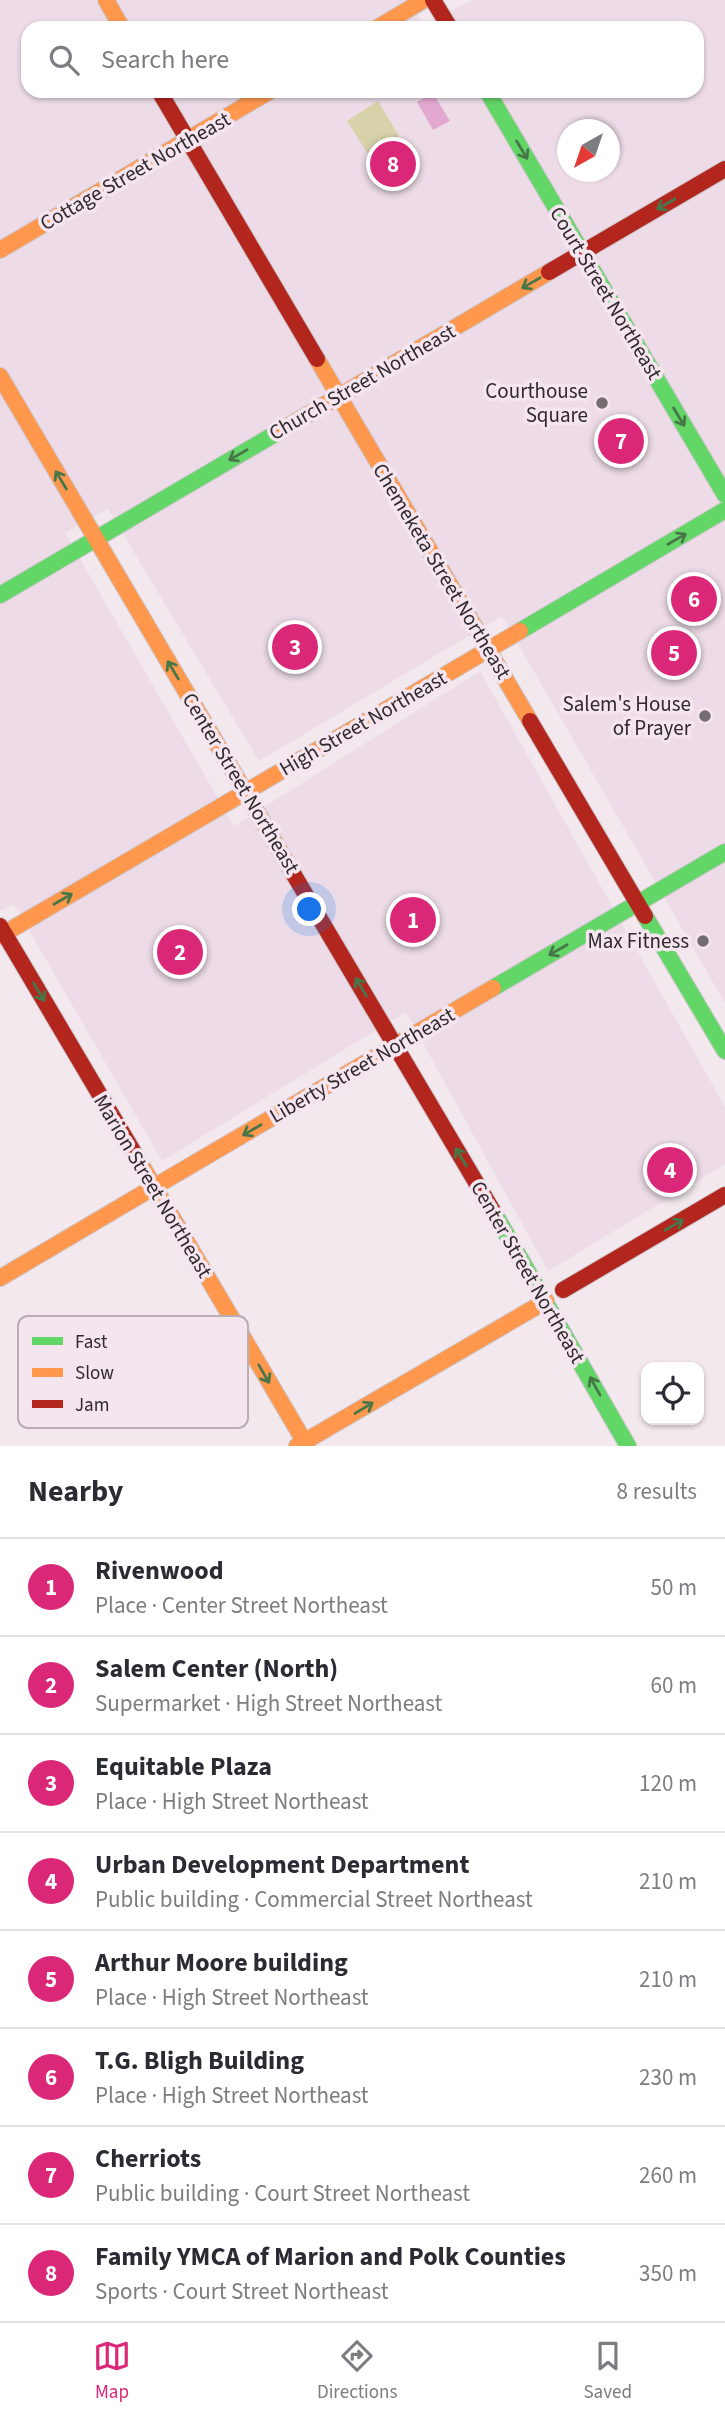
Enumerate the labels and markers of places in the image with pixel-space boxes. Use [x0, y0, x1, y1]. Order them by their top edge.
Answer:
pin: 8 [370, 138, 416, 190]
place label: Courthouse Square [485, 376, 588, 430]
marker: Courthouse Square [594, 395, 610, 411]
pin: 7 [598, 415, 644, 467]
pin: 6 [671, 573, 717, 625]
pin: 3 [272, 621, 318, 673]
pin: 5 [651, 627, 697, 679]
place label: Salem's House of Prayer [563, 689, 692, 743]
marker: Salem's House of Prayer [697, 708, 713, 724]
pin: 1 [390, 894, 436, 946]
pin: 2 [157, 926, 203, 978]
place label: Max Fitness [587, 926, 689, 956]
marker: Max Fitness [695, 933, 711, 949]
pin: 4 [647, 1144, 693, 1196]

